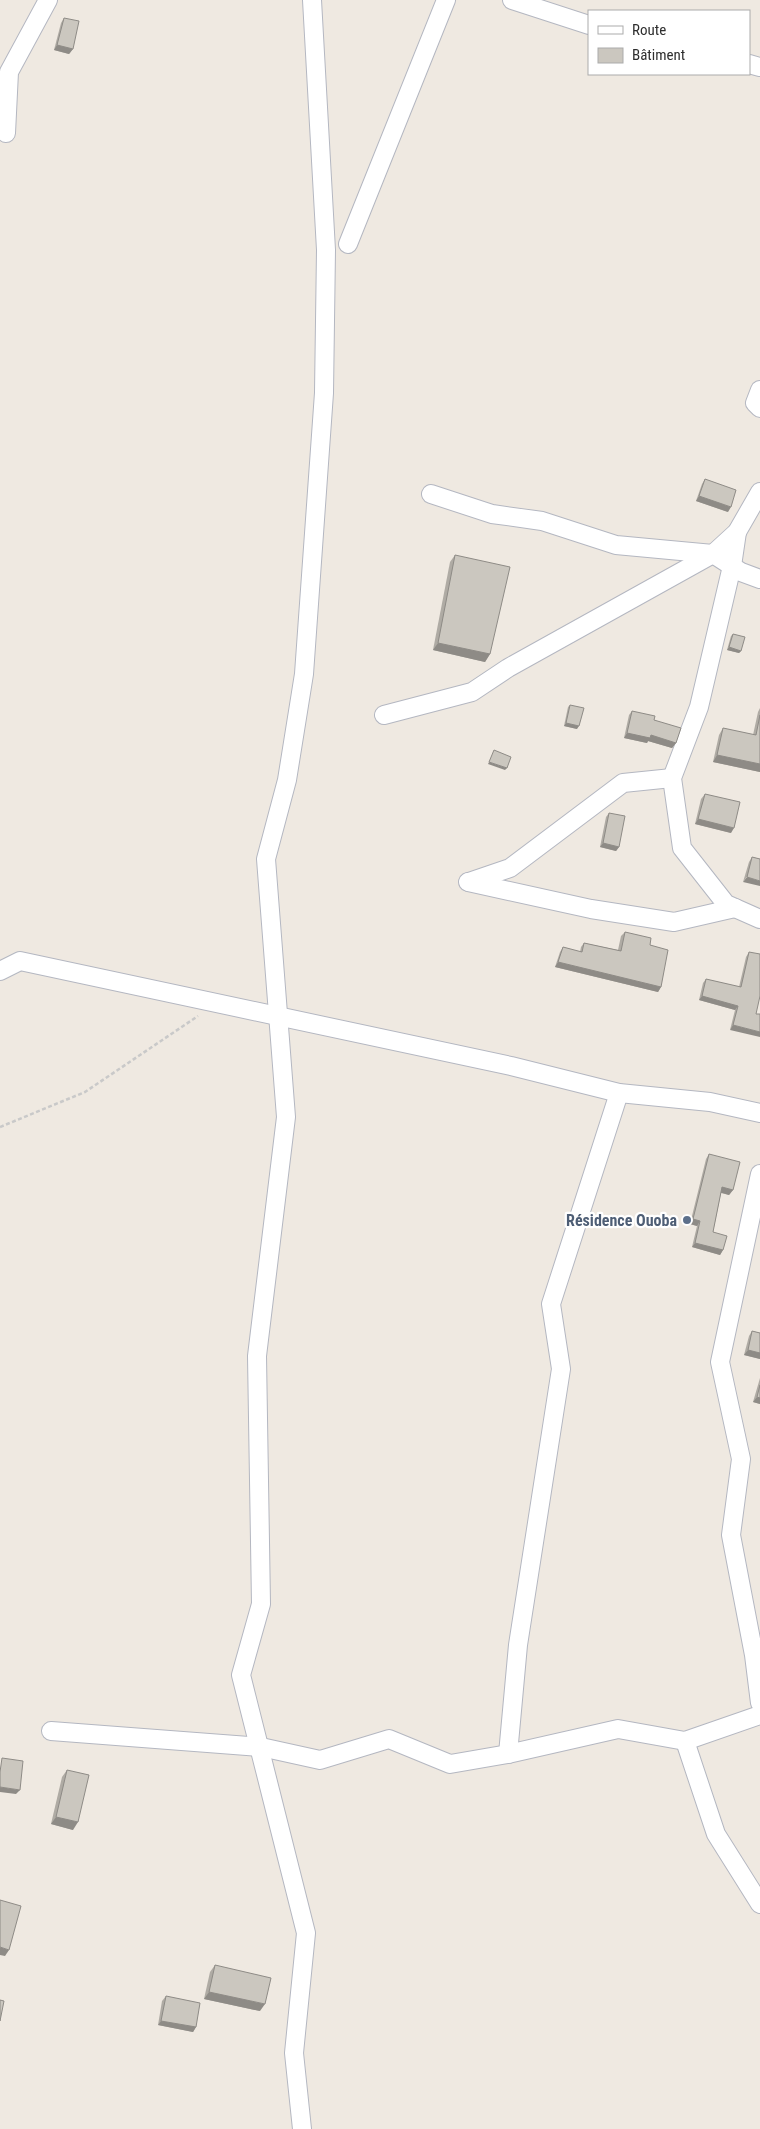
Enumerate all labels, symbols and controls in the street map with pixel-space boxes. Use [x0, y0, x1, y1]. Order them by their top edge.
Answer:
legend [588, 10, 750, 75]
text: Route [632, 21, 666, 39]
text: Bâtiment [632, 46, 685, 64]
place label: Résidence Ouoba [566, 1211, 677, 1230]
marker: Résidence Ouoba [681, 1214, 693, 1226]

